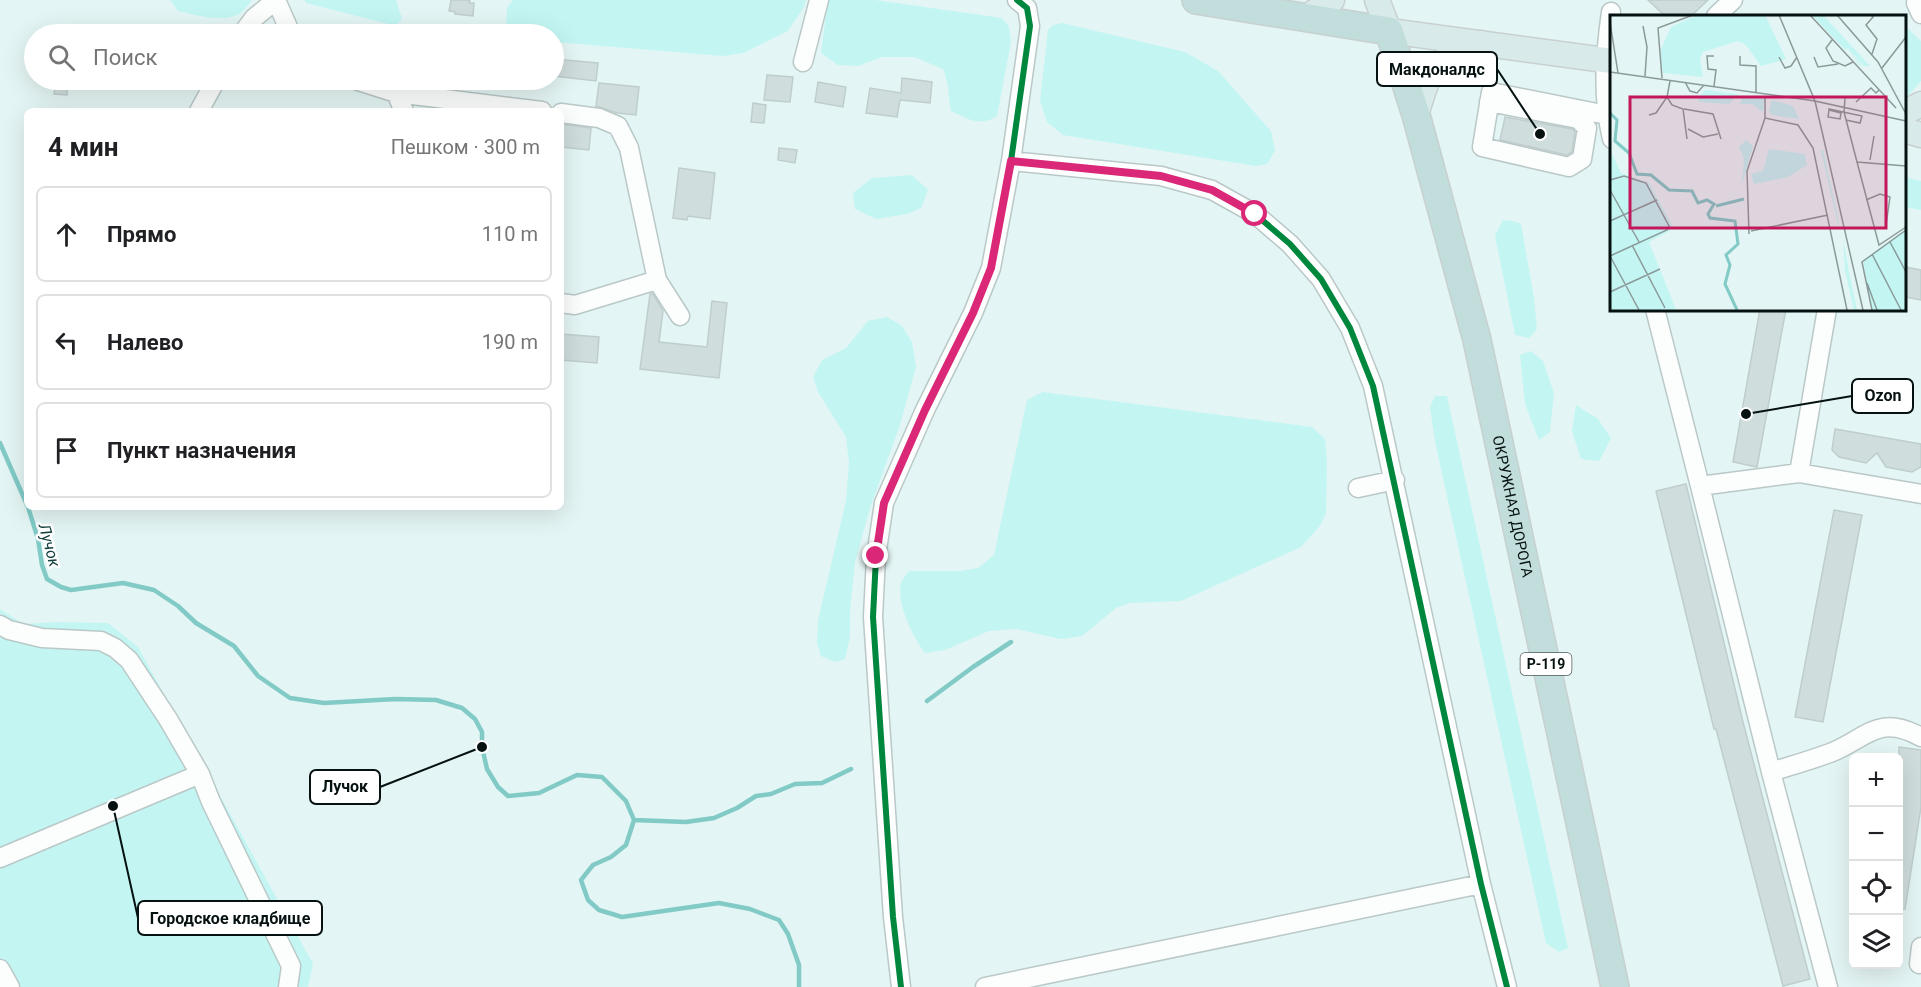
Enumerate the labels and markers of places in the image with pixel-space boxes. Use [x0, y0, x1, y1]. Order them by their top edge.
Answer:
callout: Макдоналдс [1377, 52, 1497, 86]
callout: Ozon [1852, 379, 1913, 413]
callout: Лучок [310, 770, 380, 804]
callout: Городское кладбище [138, 901, 322, 935]

